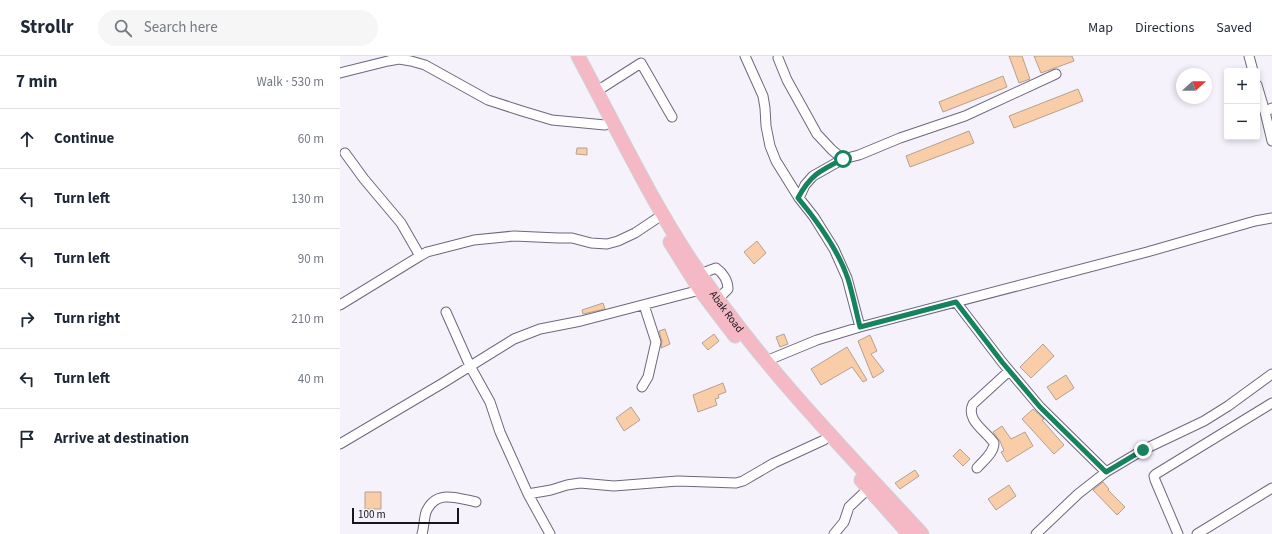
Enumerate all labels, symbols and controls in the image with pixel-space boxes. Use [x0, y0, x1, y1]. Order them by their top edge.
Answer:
search box [98, 10, 378, 46]
text: Strollr [20, 14, 74, 41]
icon: search [112, 17, 134, 39]
text: Search here [144, 17, 218, 38]
text: Map [1088, 18, 1113, 38]
text: Directions [1135, 18, 1194, 38]
text: Saved [1216, 18, 1252, 38]
north arrow [1176, 68, 1212, 104]
map controls [1224, 68, 1260, 140]
button: + [1224, 68, 1260, 104]
text: 7 min [16, 70, 57, 94]
text: Walk · 530 m [256, 73, 324, 91]
button: − [1224, 104, 1260, 140]
icon: ahead [16, 128, 38, 150]
text: Continue [54, 128, 114, 149]
text: 60 m [298, 130, 324, 148]
route start [834, 150, 852, 168]
icon: left [16, 188, 38, 210]
text: Turn left [54, 188, 110, 209]
text: 130 m [291, 190, 324, 208]
icon: left [16, 248, 38, 270]
text: Turn left [54, 248, 110, 269]
text: 90 m [298, 250, 324, 268]
street label: Abak Road [706, 287, 748, 335]
icon: right [16, 308, 38, 330]
text: Turn right [54, 308, 120, 329]
text: 210 m [291, 310, 324, 328]
icon: left [16, 368, 38, 390]
text: Turn left [54, 368, 110, 389]
text: 40 m [298, 370, 324, 388]
icon: arrive [16, 428, 38, 450]
text: Arrive at destination [54, 428, 189, 449]
route end [1134, 441, 1152, 459]
scale bar [352, 506, 459, 525]
text: 100 m [358, 507, 386, 522]

